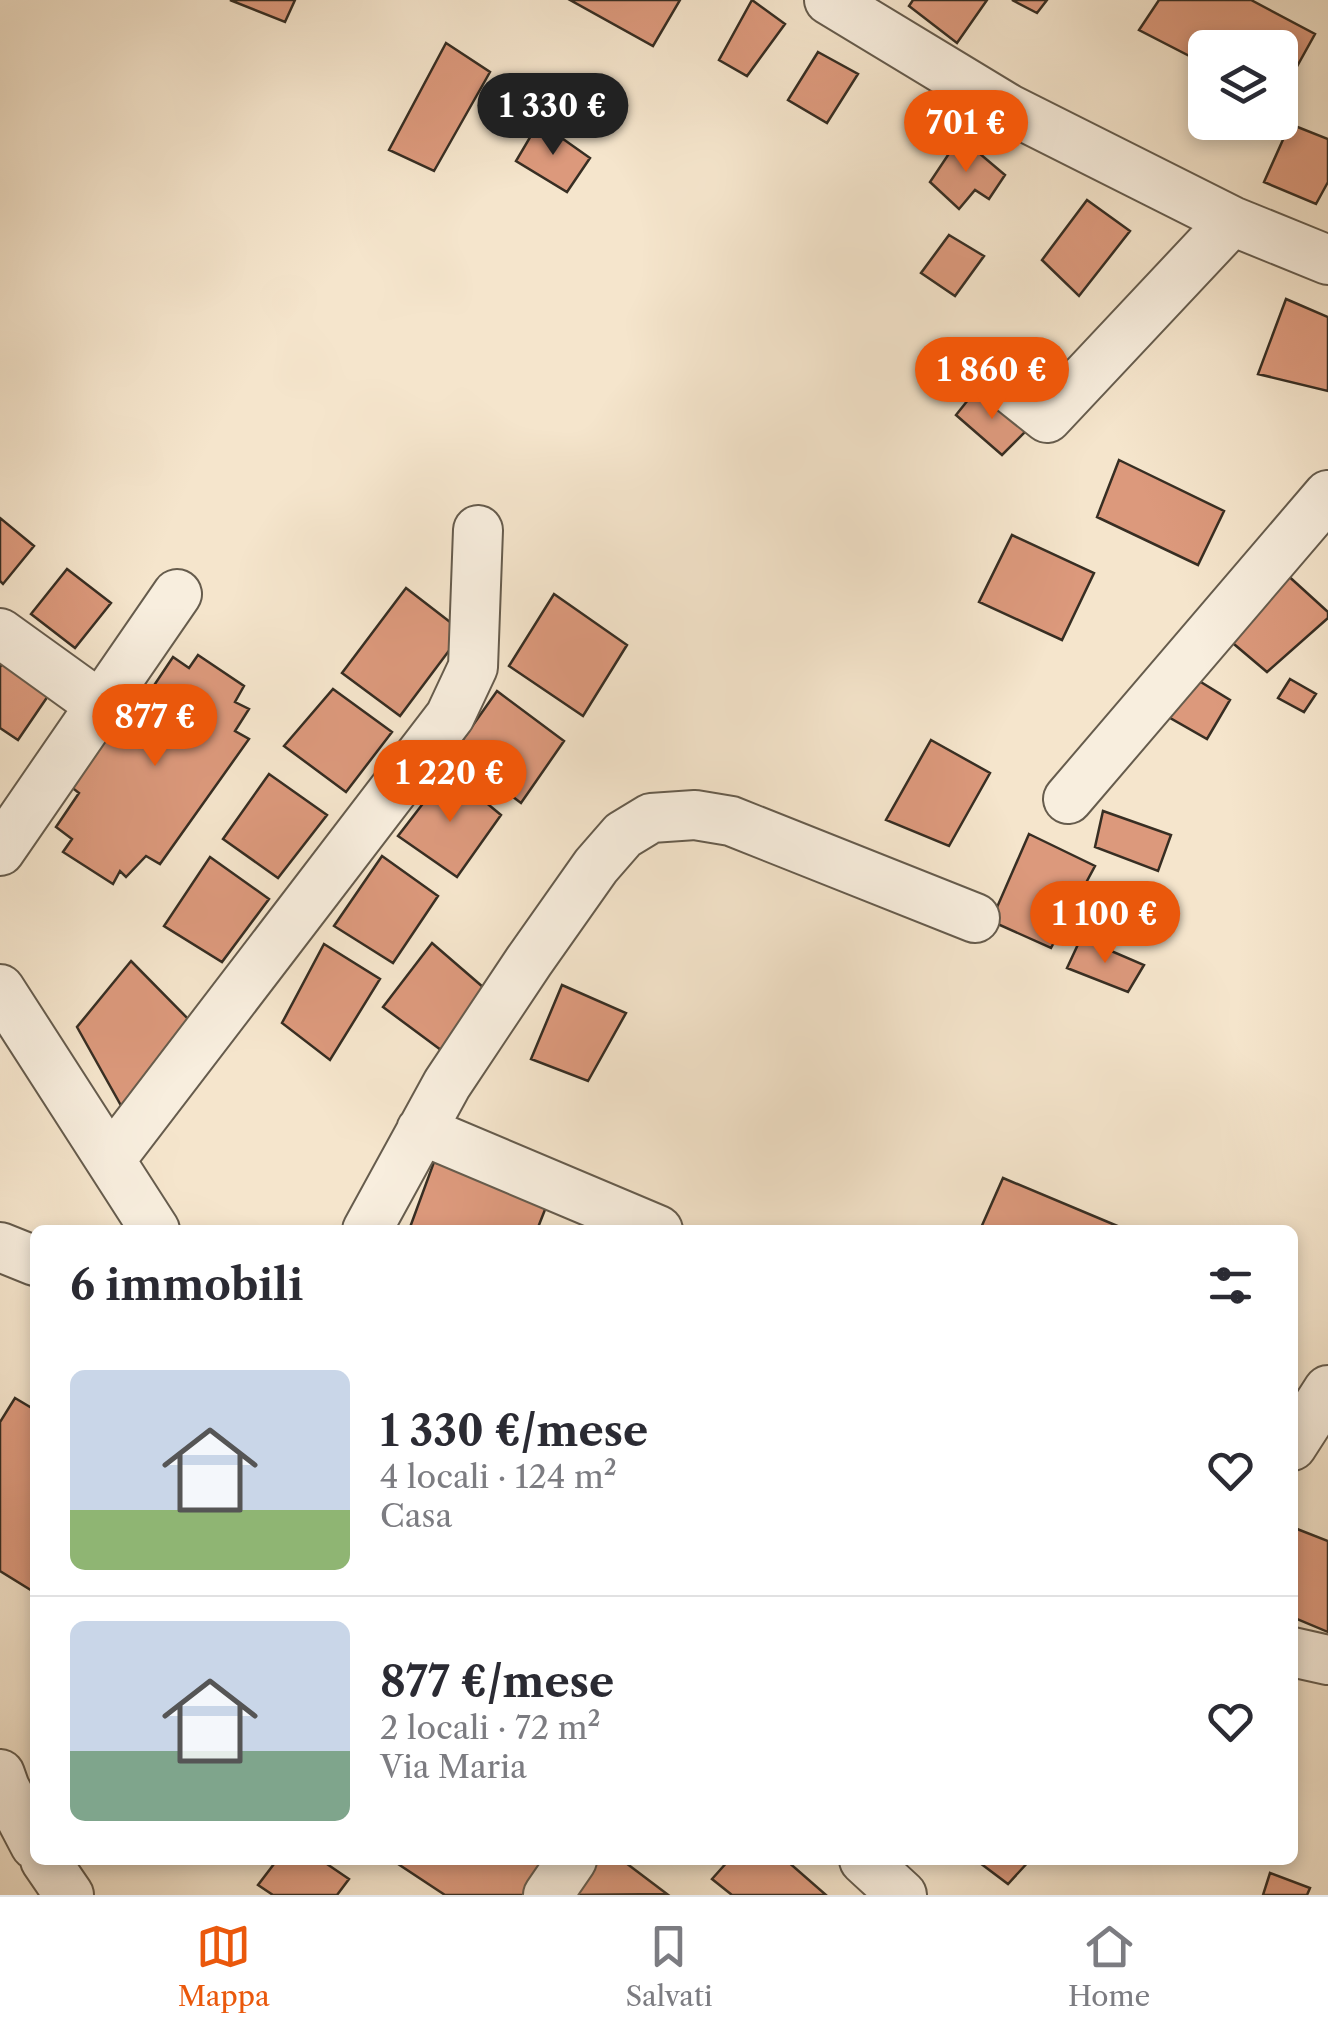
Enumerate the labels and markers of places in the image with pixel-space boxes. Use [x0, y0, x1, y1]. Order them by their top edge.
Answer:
pin: 1 330 € [461, 73, 645, 158]
pin: 701 € [896, 90, 1036, 175]
pin: 1 860 € [900, 337, 1084, 422]
pin: 877 € [85, 684, 225, 769]
pin: 1 220 € [358, 740, 542, 825]
pin: 1 100 € [1013, 881, 1197, 966]

